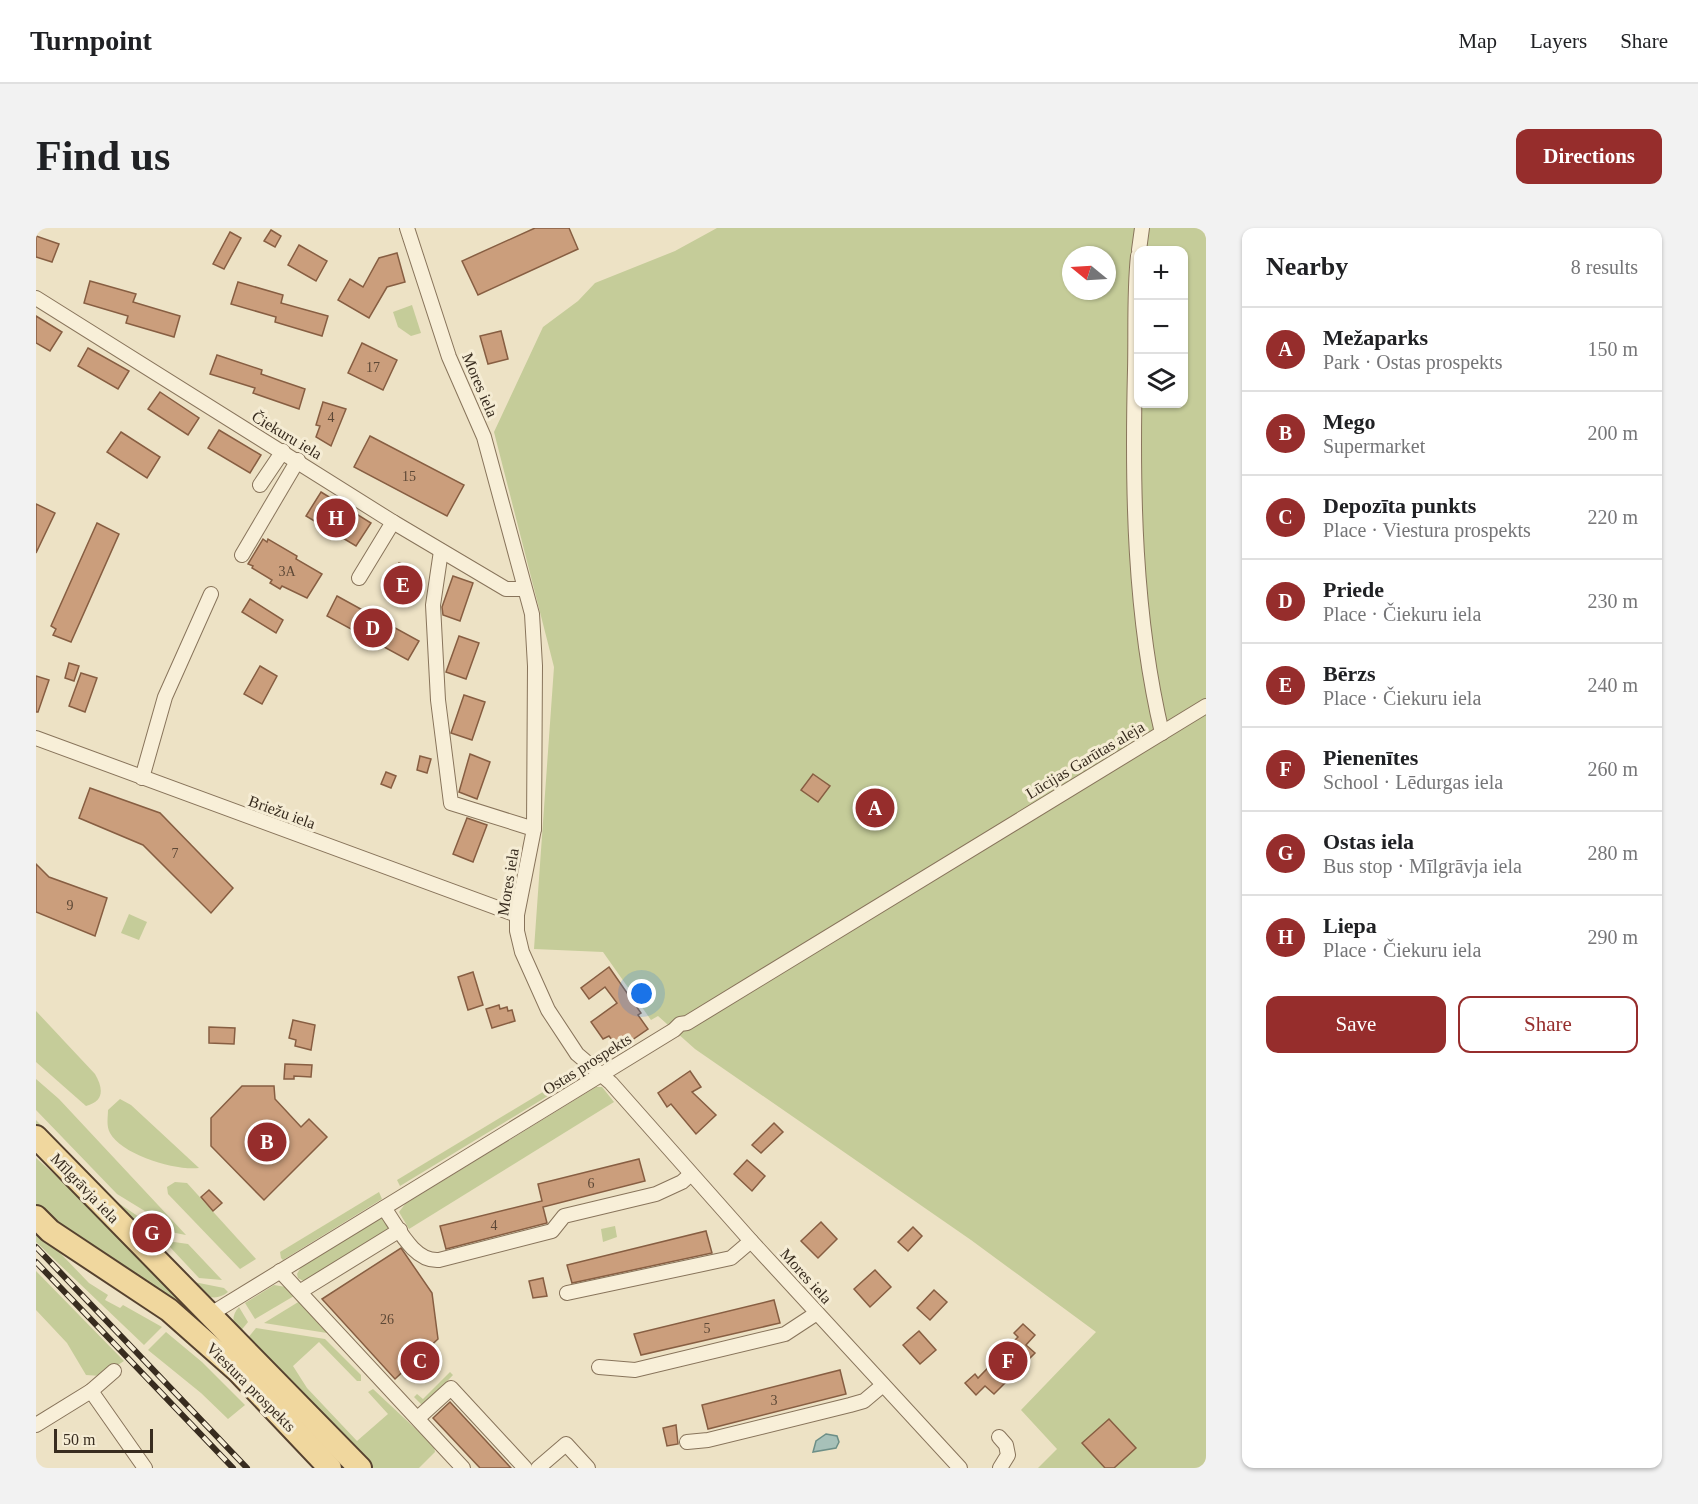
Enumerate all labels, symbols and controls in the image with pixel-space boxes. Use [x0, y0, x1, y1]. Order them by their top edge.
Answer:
text: Turnpoint [30, 25, 152, 56]
text: Map [1459, 29, 1497, 53]
text: Layers [1530, 29, 1587, 53]
text: Share [1620, 29, 1668, 53]
button: Directions [1516, 129, 1662, 184]
text: Find us [36, 133, 170, 179]
north arrow [1062, 246, 1116, 300]
map controls [1134, 246, 1188, 408]
button: + [1134, 246, 1188, 300]
text: Nearby [1266, 252, 1348, 281]
text: 8 results [1571, 256, 1638, 278]
button: − [1134, 300, 1188, 354]
text: Mežaparks [1323, 325, 1428, 350]
text: A [1278, 338, 1293, 360]
text: 150 m [1587, 338, 1638, 360]
street label: Mores iela [459, 350, 501, 420]
text: Park · Ostas prospekts [1323, 351, 1502, 373]
button: layers [1134, 354, 1188, 408]
house number: 17 [366, 360, 380, 375]
street label: Čiekuru iela [249, 407, 326, 463]
text: Mego [1323, 409, 1376, 434]
house number: 4 [328, 410, 335, 425]
text: B [1279, 422, 1292, 444]
text: 200 m [1587, 422, 1638, 444]
text: Supermarket [1323, 435, 1425, 457]
house number: 15 [402, 469, 416, 484]
text: Depozīta punkts [1323, 493, 1476, 518]
pin: H [316, 496, 356, 540]
text: C [1278, 506, 1293, 528]
text: 220 m [1587, 506, 1638, 528]
text: Place · Viestura prospekts [1323, 519, 1531, 541]
pin: E [384, 562, 422, 608]
house number: 3A [278, 564, 296, 579]
text: Priede [1323, 577, 1384, 602]
text: D [1278, 590, 1293, 612]
text: 230 m [1587, 590, 1638, 612]
text: Place · Čiekuru iela [1323, 603, 1481, 625]
pin: D [354, 606, 392, 650]
text: Bērzs [1323, 661, 1376, 686]
text: E [1279, 674, 1292, 696]
text: 240 m [1587, 674, 1638, 696]
text: Place · Čiekuru iela [1323, 687, 1481, 709]
street label: Lūcijas Garūtas aleja [1023, 718, 1148, 803]
text: Pienenītes [1323, 745, 1418, 770]
text: F [1279, 758, 1292, 780]
text: 260 m [1587, 758, 1638, 780]
text: School · Lēdurgas iela [1323, 771, 1503, 793]
pin: A [856, 786, 894, 830]
street label: Briežu iela [246, 792, 318, 832]
text: Ostas iela [1323, 829, 1414, 854]
text: G [1278, 842, 1293, 864]
text: 280 m [1587, 842, 1638, 864]
house number: 7 [172, 846, 179, 861]
street label: Mores iela [494, 847, 522, 917]
text: Bus stop · Mīlgrāvja iela [1323, 855, 1522, 877]
house number: 9 [67, 898, 74, 913]
text: Liepa [1323, 913, 1377, 938]
text: H [1278, 926, 1293, 948]
text: 290 m [1587, 926, 1638, 948]
text: Place · Čiekuru iela [1323, 939, 1481, 961]
your location [627, 979, 656, 1008]
button: Save [1266, 996, 1446, 1053]
button: Share [1458, 996, 1638, 1053]
street label: Ostas prospekts [540, 1030, 635, 1099]
pin: B [248, 1120, 286, 1164]
street label: Mīlgrāvja iela [47, 1150, 122, 1227]
house number: 6 [588, 1176, 595, 1191]
pin: G [132, 1210, 172, 1256]
house number: 4 [491, 1218, 498, 1233]
street label: Mores iela [777, 1245, 835, 1307]
house number: 26 [380, 1312, 394, 1327]
house number: 5 [704, 1321, 711, 1336]
pin: C [400, 1338, 440, 1384]
pin: F [988, 1338, 1028, 1384]
street label: Viestura prospekts [202, 1339, 299, 1436]
house number: 3 [771, 1393, 778, 1408]
scale bar [54, 1426, 153, 1454]
text: 50 m [63, 1431, 95, 1448]

